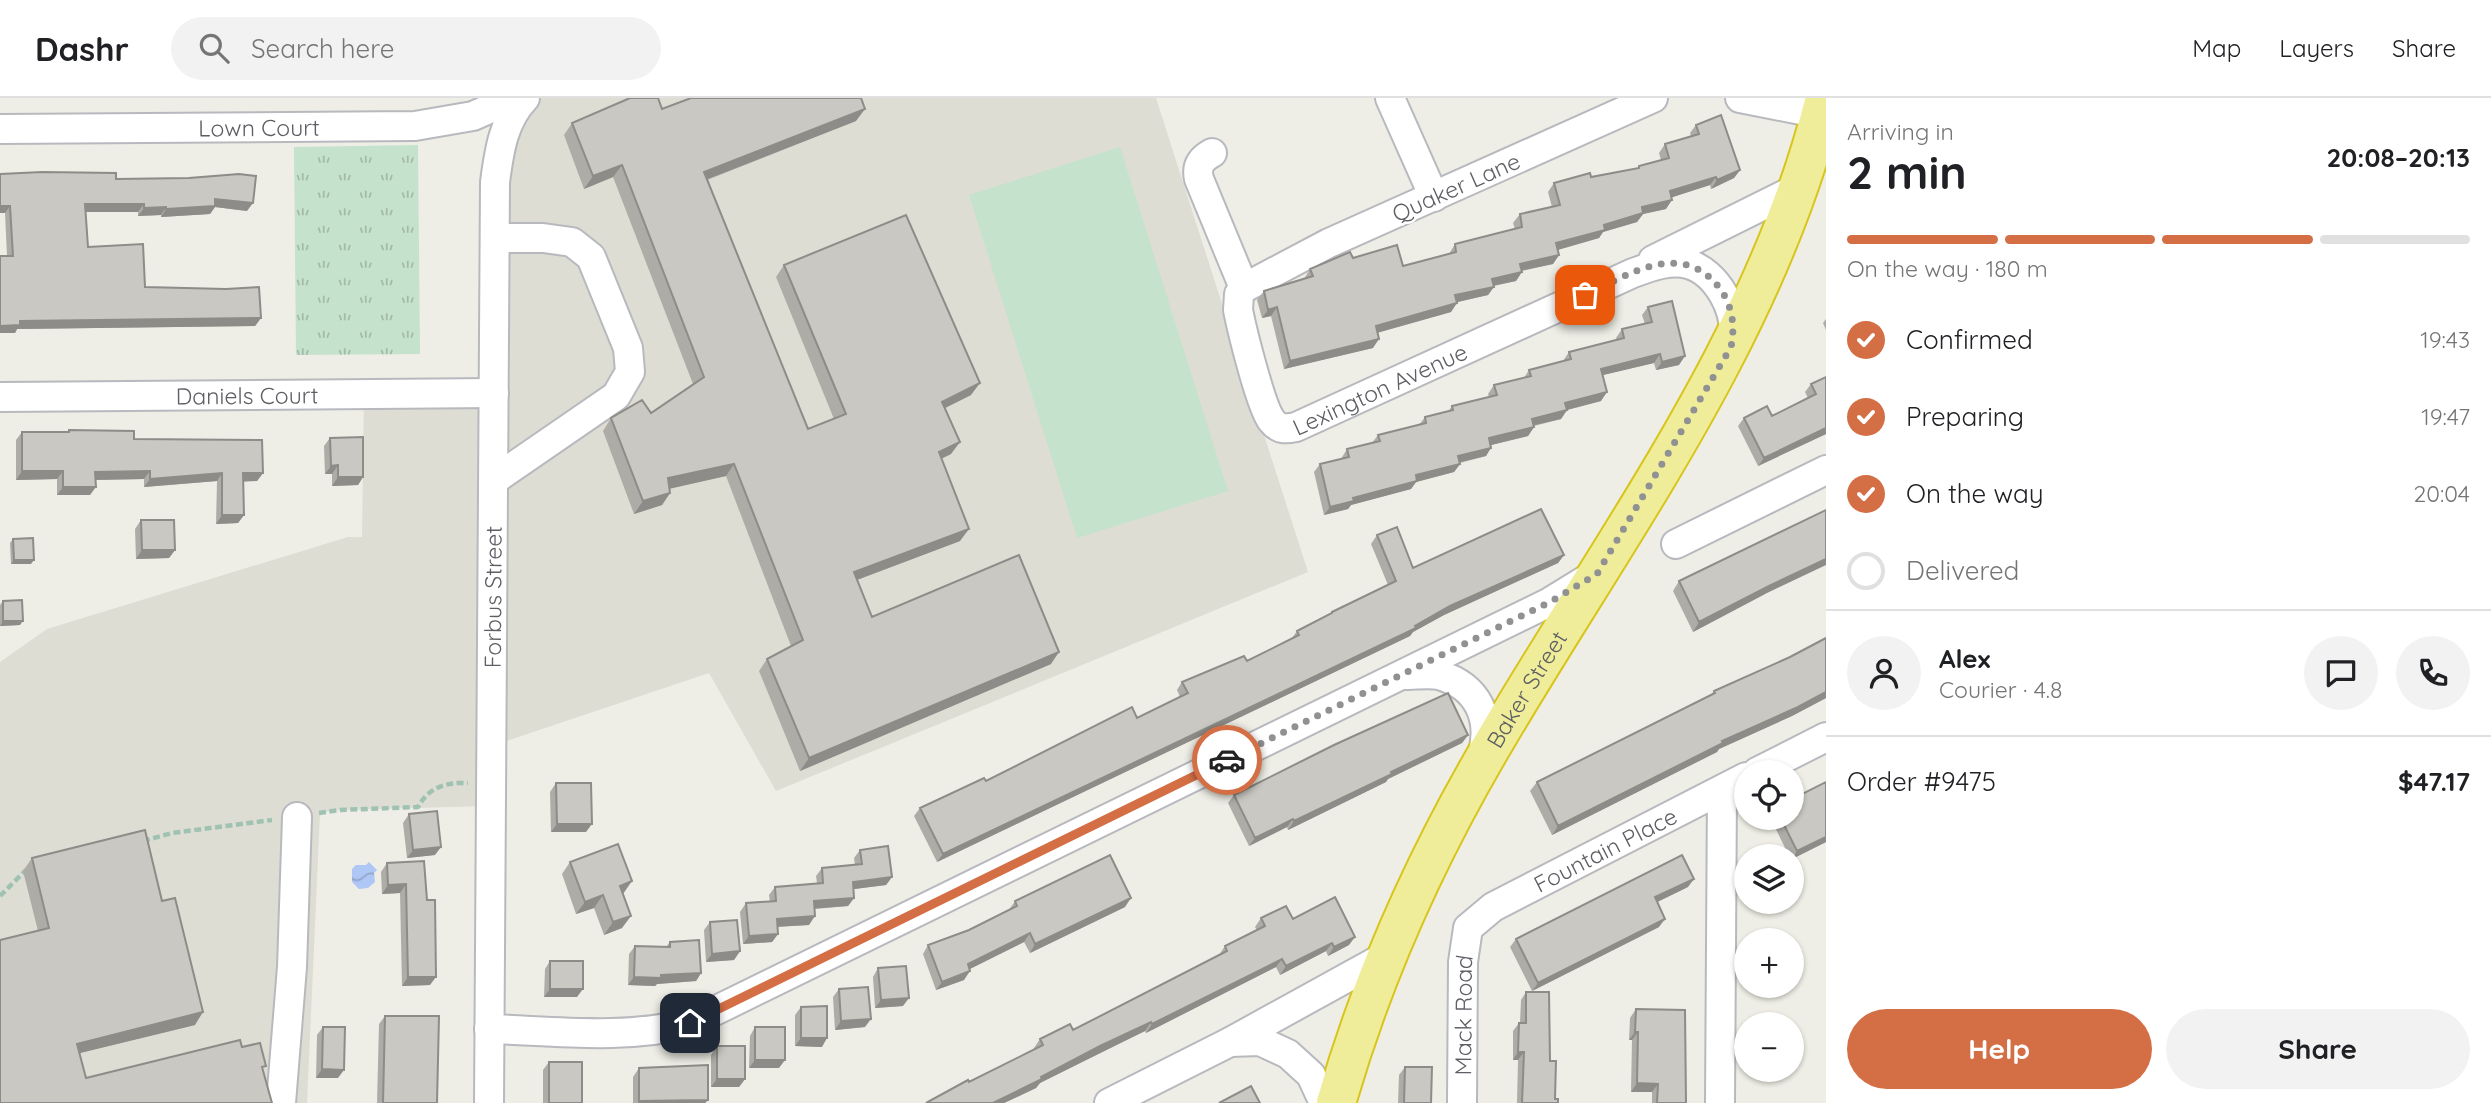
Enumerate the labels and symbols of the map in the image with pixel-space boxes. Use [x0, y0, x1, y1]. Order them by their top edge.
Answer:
street label: Lown Court [198, 112, 320, 142]
street label: Quaker Lane [1387, 146, 1525, 228]
pin [1555, 265, 1615, 325]
street label: Lexington Avenue [1288, 336, 1472, 441]
street label: Daniels Court [175, 380, 319, 410]
street label: Forbus Street [477, 525, 507, 668]
street label: Baker Street [1479, 625, 1573, 753]
courier [1192, 725, 1262, 795]
street label: Fountain Place [1529, 801, 1682, 898]
street label: Mack Road [1448, 953, 1478, 1075]
pin [660, 993, 720, 1053]

